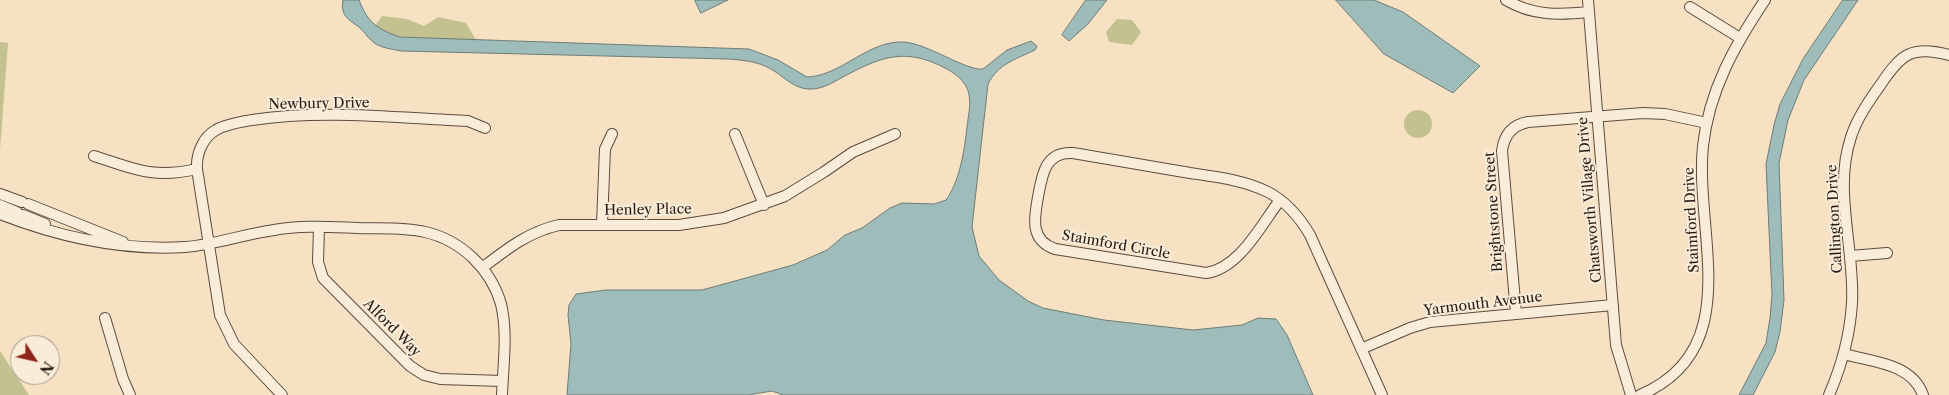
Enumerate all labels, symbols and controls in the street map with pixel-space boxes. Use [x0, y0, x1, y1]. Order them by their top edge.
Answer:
street label: Newbury Drive [268, 95, 370, 113]
street label: Chatsworth Village Drive [1574, 116, 1606, 284]
street label: Brightstone Street [1481, 151, 1507, 273]
street label: Callington Drive [1824, 164, 1846, 274]
street label: Staimford Drive [1681, 167, 1703, 273]
street label: Henley Place [604, 201, 692, 219]
street label: Staimford Circle [1061, 227, 1171, 263]
street label: Yarmouth Avenue [1423, 288, 1543, 320]
street label: Alford Way [360, 296, 424, 360]
north arrow [10, 335, 60, 385]
text: N [36, 358, 57, 378]

